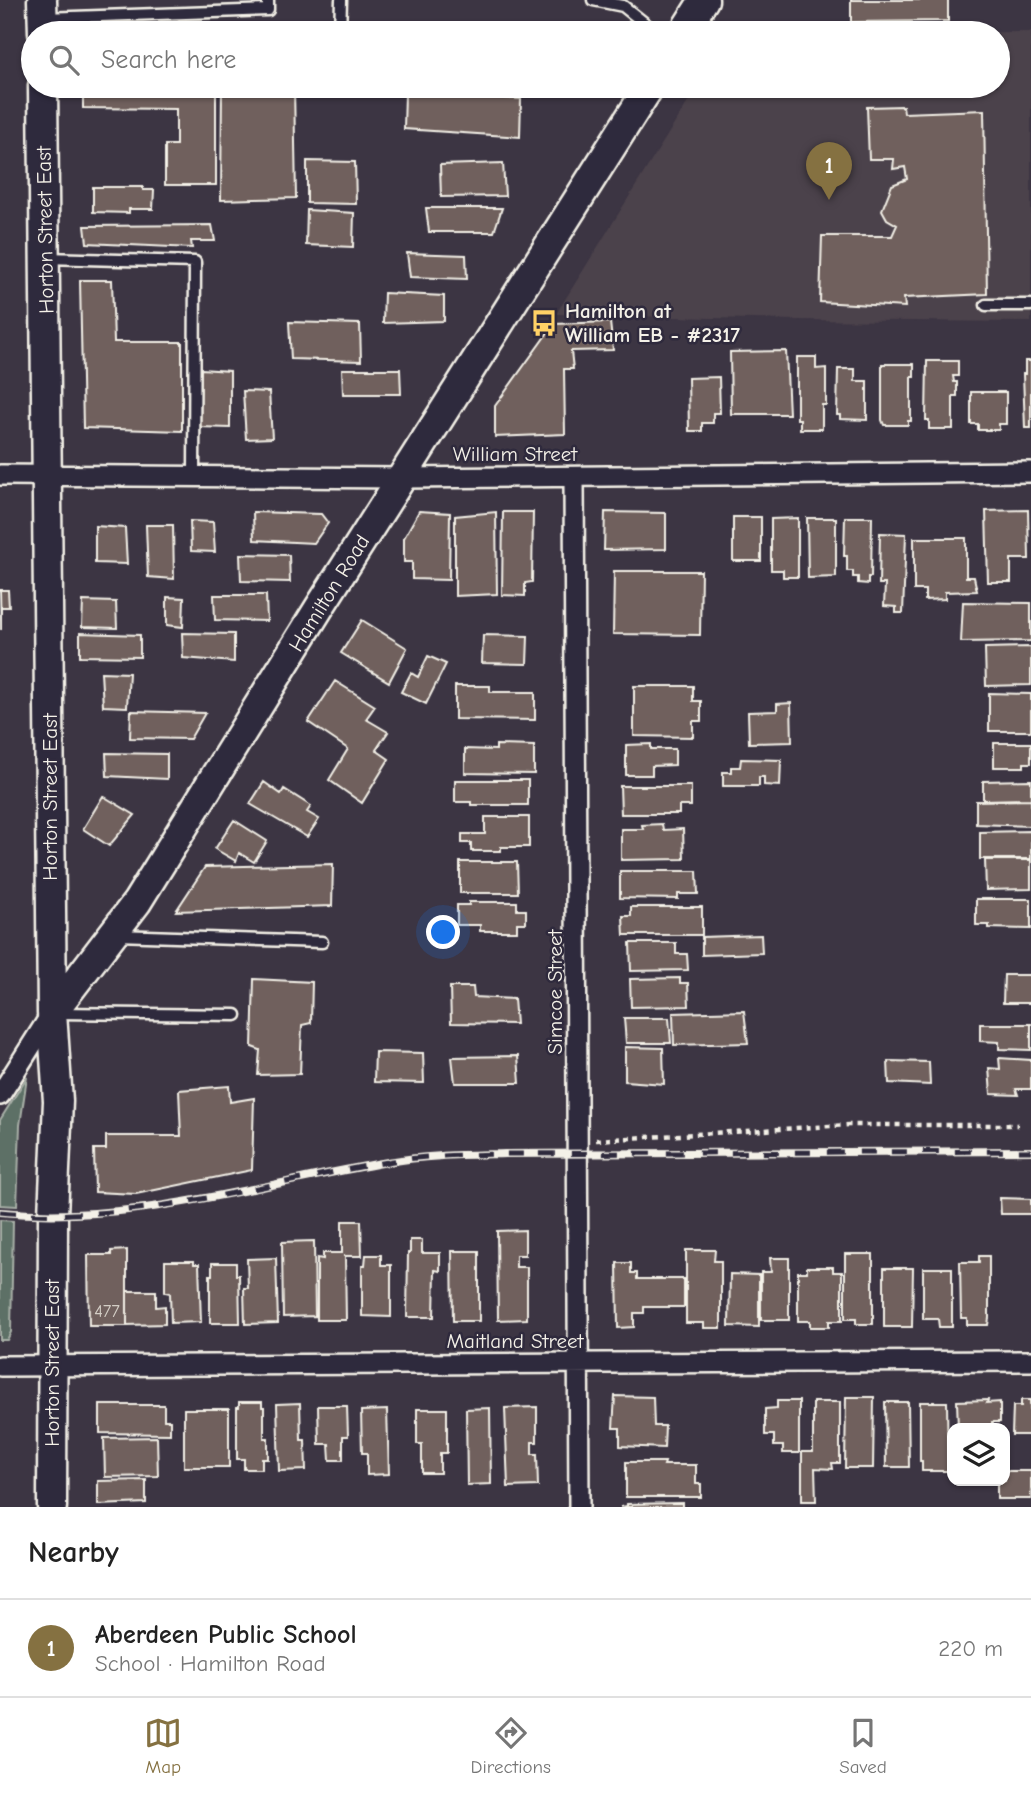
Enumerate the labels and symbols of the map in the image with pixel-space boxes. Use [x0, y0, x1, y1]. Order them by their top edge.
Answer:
pin: 1 [806, 142, 852, 200]
street label: Horton Street East [32, 145, 58, 314]
place label: Hamilton at William EB - #2317 [565, 299, 741, 347]
bus stop icon: Hamilton at William EB - #2317 [529, 308, 559, 338]
street label: William Street [453, 442, 578, 466]
street label: Hamilton Road [284, 530, 374, 656]
street label: Horton Street East [38, 712, 62, 881]
your location [426, 915, 460, 949]
street label: Simcoe Street [543, 928, 567, 1055]
street label: Horton Street East [40, 1278, 64, 1447]
house number: 477 [94, 1301, 120, 1322]
street label: Maitland Street [447, 1329, 584, 1353]

